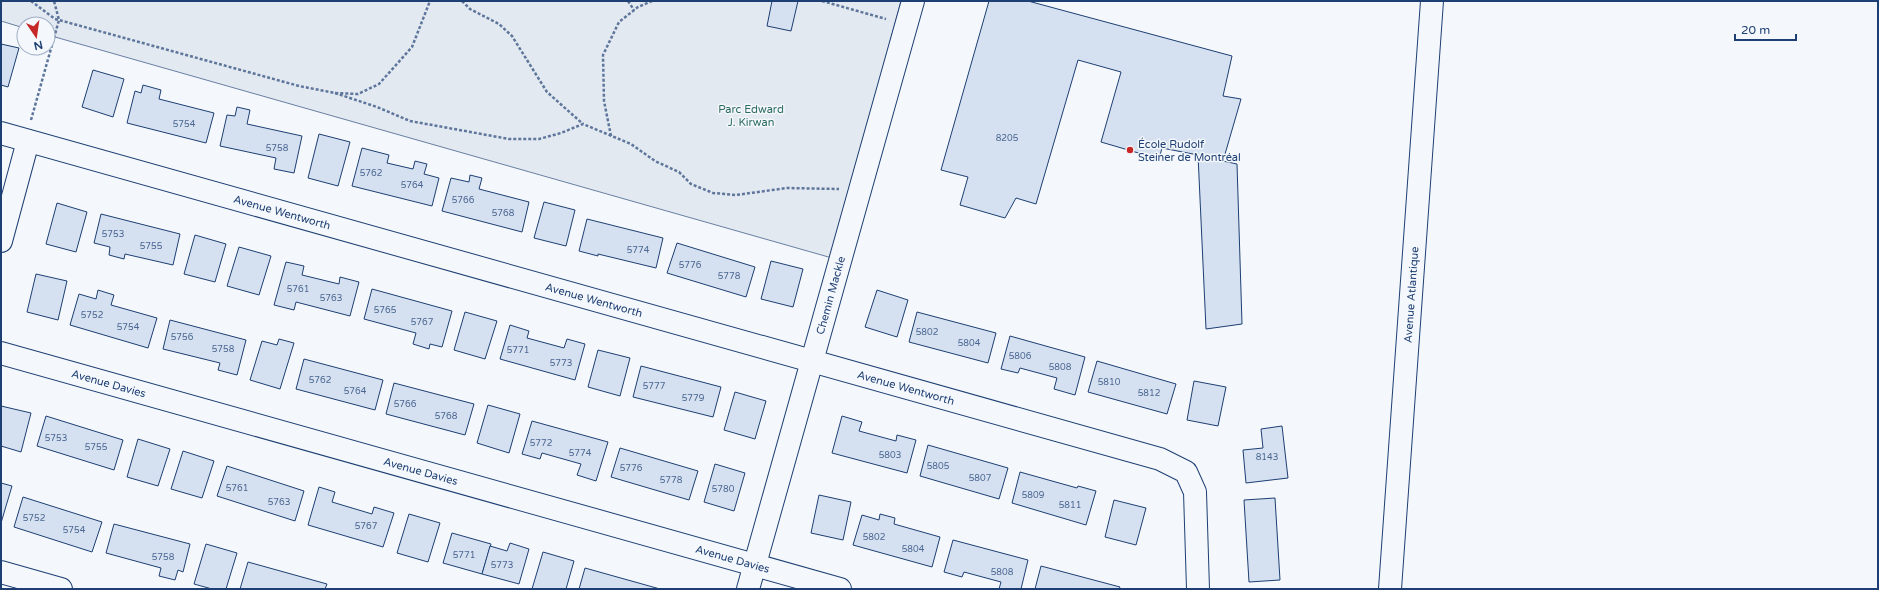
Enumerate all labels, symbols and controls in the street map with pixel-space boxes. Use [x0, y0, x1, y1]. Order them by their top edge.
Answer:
north arrow [16, 16, 56, 56]
scale bar [1735, 16, 1796, 42]
text: 20 m [1741, 23, 1770, 37]
text: N [32, 38, 44, 53]
park label: Parc Edward J. Kirwan [718, 103, 784, 129]
house number: 5754 [173, 119, 196, 130]
house number: 8205 [996, 133, 1019, 144]
place label: École Rudolf Steiner de Montréal [1138, 137, 1241, 164]
house number: 5758 [266, 143, 289, 154]
marker: École Rudolf Steiner de Montréal [1125, 145, 1135, 155]
house number: 5762 [360, 168, 382, 179]
house number: 5764 [401, 180, 424, 191]
street label: Avenue Wentworth [232, 193, 332, 232]
house number: 5766 [452, 195, 475, 206]
house number: 5768 [492, 208, 515, 219]
house number: 5753 [102, 229, 124, 240]
house number: 5755 [140, 241, 163, 252]
house number: 5774 [627, 245, 650, 256]
street label: Avenue Atlantique [1402, 246, 1421, 344]
street label: Chemin Mackle [814, 255, 848, 336]
house number: 5776 [679, 260, 702, 271]
house number: 5778 [718, 271, 741, 282]
street label: Avenue Wentworth [544, 280, 644, 320]
house number: 5761 [287, 284, 309, 295]
house number: 5763 [320, 293, 342, 304]
house number: 5765 [374, 305, 397, 316]
house number: 5752 [81, 310, 103, 321]
house number: 5767 [411, 317, 434, 328]
house number: 5754 [117, 322, 140, 333]
house number: 5802 [916, 327, 938, 338]
house number: 5756 [171, 332, 194, 343]
house number: 5804 [958, 338, 981, 349]
house number: 5758 [212, 344, 235, 355]
house number: 5771 [507, 345, 529, 356]
house number: 5806 [1009, 351, 1032, 362]
house number: 5773 [550, 358, 572, 369]
house number: 5808 [1049, 362, 1072, 373]
street label: Avenue Davies [70, 367, 147, 400]
street label: Avenue Wentworth [856, 368, 956, 408]
house number: 5762 [309, 375, 331, 386]
house number: 5810 [1098, 377, 1121, 388]
house number: 5777 [643, 381, 666, 392]
house number: 5764 [344, 386, 367, 397]
house number: 5812 [1138, 388, 1160, 399]
house number: 5779 [682, 393, 705, 404]
house number: 5766 [394, 399, 417, 410]
house number: 5768 [435, 411, 458, 422]
house number: 5753 [45, 433, 67, 444]
house number: 5772 [530, 438, 552, 449]
house number: 5755 [85, 442, 108, 453]
house number: 5774 [569, 448, 592, 459]
house number: 5803 [879, 450, 901, 461]
house number: 8143 [1256, 452, 1278, 463]
street label: Avenue Davies [382, 455, 459, 488]
house number: 5805 [927, 461, 950, 472]
house number: 5776 [620, 463, 643, 474]
house number: 5807 [969, 473, 992, 484]
house number: 5778 [660, 475, 683, 486]
house number: 5761 [226, 483, 248, 494]
house number: 5780 [712, 484, 735, 495]
house number: 5809 [1022, 490, 1045, 501]
house number: 5763 [268, 497, 290, 508]
house number: 5811 [1059, 500, 1081, 511]
house number: 5752 [23, 513, 45, 524]
house number: 5767 [355, 521, 378, 532]
house number: 5754 [63, 525, 86, 536]
house number: 5802 [863, 532, 885, 543]
street label: Avenue Davies [694, 543, 771, 576]
house number: 5804 [902, 544, 925, 555]
house number: 5771 [453, 550, 475, 561]
house number: 5758 [152, 552, 175, 563]
house number: 5773 [491, 560, 513, 571]
house number: 5808 [991, 567, 1014, 578]

